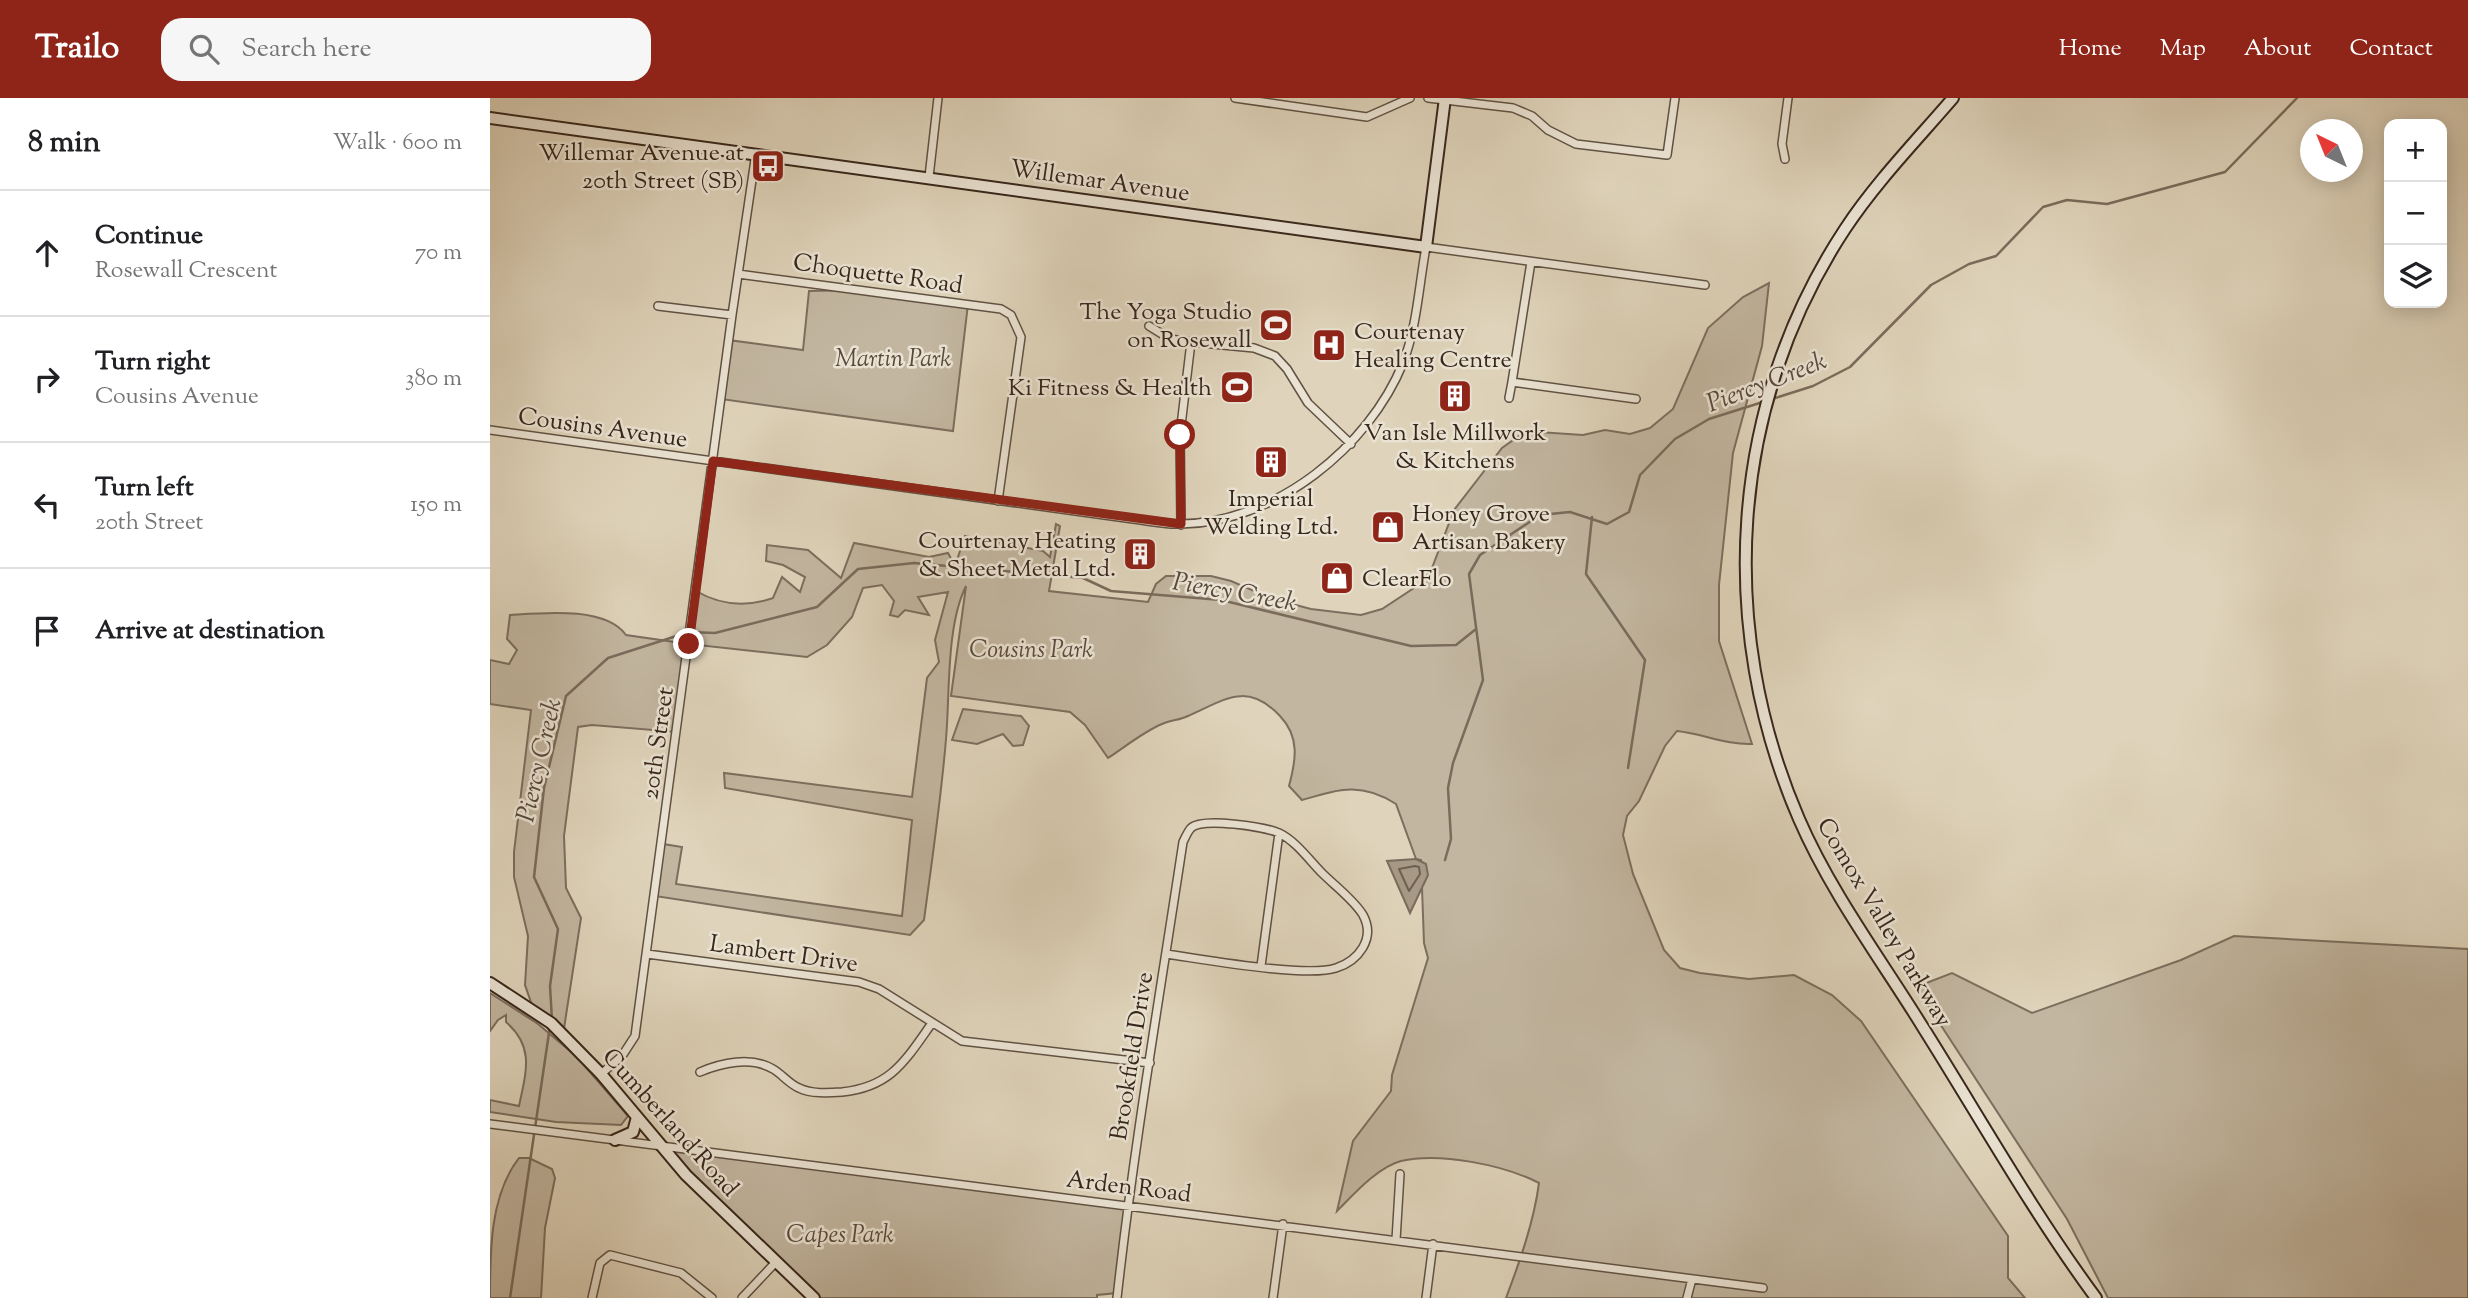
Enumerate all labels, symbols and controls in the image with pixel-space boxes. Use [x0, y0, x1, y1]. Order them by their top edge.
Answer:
search box [161, 18, 651, 81]
text: Trailo [35, 25, 119, 73]
icon: search [185, 30, 223, 68]
text: Search here [241, 31, 372, 68]
text: Home [2059, 32, 2122, 66]
text: Map [2160, 32, 2206, 66]
text: About [2244, 32, 2311, 66]
text: Contact [2349, 32, 2433, 66]
north arrow [2300, 119, 2363, 182]
map controls [2384, 119, 2447, 308]
button: + [2384, 119, 2447, 182]
text: 8 min [28, 122, 100, 165]
text: Walk · 600 m [333, 127, 462, 160]
place label: Willemar Avenue at 20th Street (SB) [539, 137, 744, 199]
bus stop icon: Willemar Avenue at 20th Street (SB) [749, 147, 787, 185]
street label: Willemar Avenue [1008, 153, 1192, 211]
button: − [2384, 182, 2447, 245]
text: Continue [95, 218, 203, 255]
icon: ahead [28, 234, 66, 272]
text: 70 m [415, 237, 462, 270]
button: layers [2384, 245, 2447, 308]
street label: Choquette Road [791, 246, 965, 304]
text: Rosewall Crescent [95, 255, 277, 288]
place label: The Yoga Studio on Rosewall [1080, 296, 1252, 358]
sports icon: The Yoga Studio on Rosewall [1257, 306, 1295, 344]
place label: Courtenay Healing Centre [1354, 316, 1512, 378]
hospital icon: Courtenay Healing Centre [1310, 326, 1348, 364]
park label: Martin Park [835, 343, 951, 377]
water label: Piercy Creek [1702, 343, 1832, 423]
text: Turn right [95, 344, 210, 381]
icon: right [28, 360, 66, 398]
text: 380 m [405, 363, 462, 396]
sports icon: Ki Fitness & Health [1218, 368, 1256, 406]
place label: Ki Fitness & Health [1008, 372, 1212, 406]
building icon: Van Isle Millwork & Kitchens [1436, 377, 1474, 415]
text: Cousins Avenue [95, 381, 259, 414]
street label: Cousins Avenue [516, 400, 690, 458]
place label: Van Isle Millwork & Kitchens [1364, 417, 1546, 479]
route start [1164, 419, 1195, 450]
building icon: Imperial Welding Ltd. [1252, 443, 1290, 481]
text: Turn left [95, 470, 194, 507]
place label: Imperial Welding Ltd. [1203, 483, 1339, 545]
icon: left [28, 486, 66, 524]
text: 150 m [410, 489, 462, 522]
place label: Honey Grove Artisan Bakery [1412, 498, 1566, 560]
text: 20th Street [95, 507, 203, 540]
shop icon: Honey Grove Artisan Bakery [1369, 508, 1407, 546]
place label: Courtenay Heating & Sheet Metal Ltd. [918, 525, 1116, 587]
building icon: Courtenay Heating & Sheet Metal Ltd. [1121, 535, 1159, 573]
shop icon: ClearFlo [1318, 559, 1356, 597]
place label: ClearFlo [1362, 563, 1452, 597]
water label: Piercy Creek [1169, 564, 1300, 623]
icon: arrive [28, 612, 66, 650]
text: Arrive at destination [95, 613, 325, 650]
route end [673, 628, 704, 659]
park label: Cousins Park [969, 634, 1093, 668]
street label: 20th Street [634, 685, 684, 802]
water label: Piercy Creek [508, 695, 573, 826]
street label: Comox Valley Parkway [1807, 812, 1959, 1034]
street label: Lambert Drive [707, 928, 860, 982]
street label: Brookfield Drive [1103, 970, 1163, 1143]
street label: Cumberland Road [593, 1041, 746, 1206]
street label: Arden Road [1064, 1163, 1194, 1213]
park label: Capes Park [786, 1219, 894, 1253]

